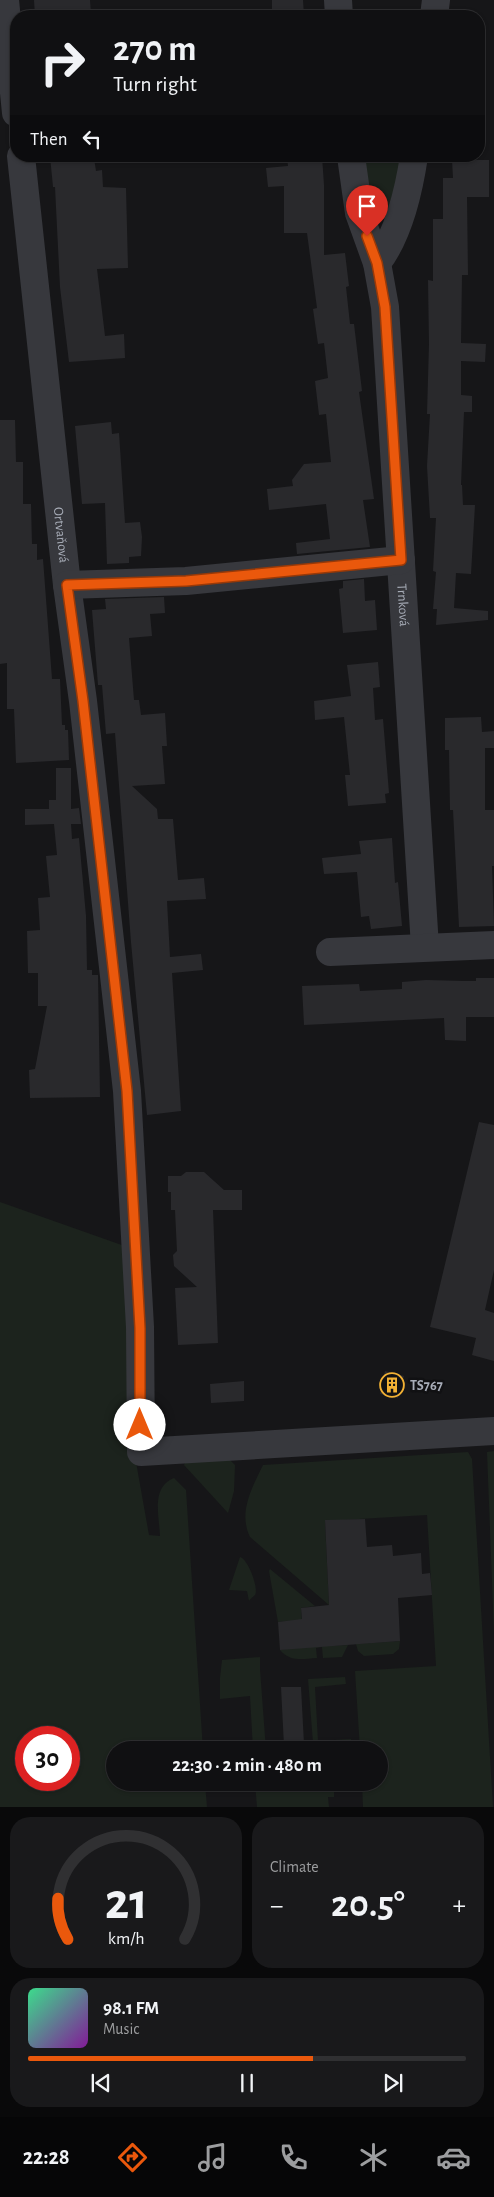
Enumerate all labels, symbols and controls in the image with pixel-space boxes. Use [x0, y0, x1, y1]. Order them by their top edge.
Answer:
icon: right [30, 30, 95, 95]
text: 270 m [113, 32, 196, 67]
text: Turn right [113, 73, 197, 95]
icon: left [78, 125, 106, 153]
text: Then [30, 130, 68, 149]
pin [346, 185, 388, 236]
icon: arrive [353, 192, 381, 220]
street label: Ortvaňová [51, 506, 71, 564]
street label: Trnková [394, 583, 411, 627]
building icon: TS767 [379, 1372, 405, 1398]
place label: TS767 [410, 1379, 443, 1393]
position arrow [113, 1398, 165, 1450]
speed limit sign: 30 [15, 1726, 80, 1791]
text: 22:30 · 2 min · 480 m [172, 1756, 322, 1775]
text: Climate [270, 1859, 319, 1875]
text: 21 [104, 1876, 148, 1928]
text: 20.5° [331, 1886, 405, 1924]
text: − [270, 1892, 283, 1920]
text: + [453, 1892, 466, 1920]
text: km/h [108, 1930, 144, 1948]
text: 98.1 FM [103, 1999, 159, 2018]
text: Music [103, 2021, 139, 2037]
icon: previous [87, 2069, 115, 2097]
icon: pause [233, 2069, 261, 2097]
icon: next [379, 2069, 407, 2097]
icon: directions [115, 2140, 150, 2175]
icon: music [195, 2140, 230, 2175]
icon: phone [276, 2140, 311, 2175]
icon: climate [356, 2140, 391, 2175]
icon: car [436, 2140, 471, 2175]
text: 22:28 [23, 2146, 70, 2168]

